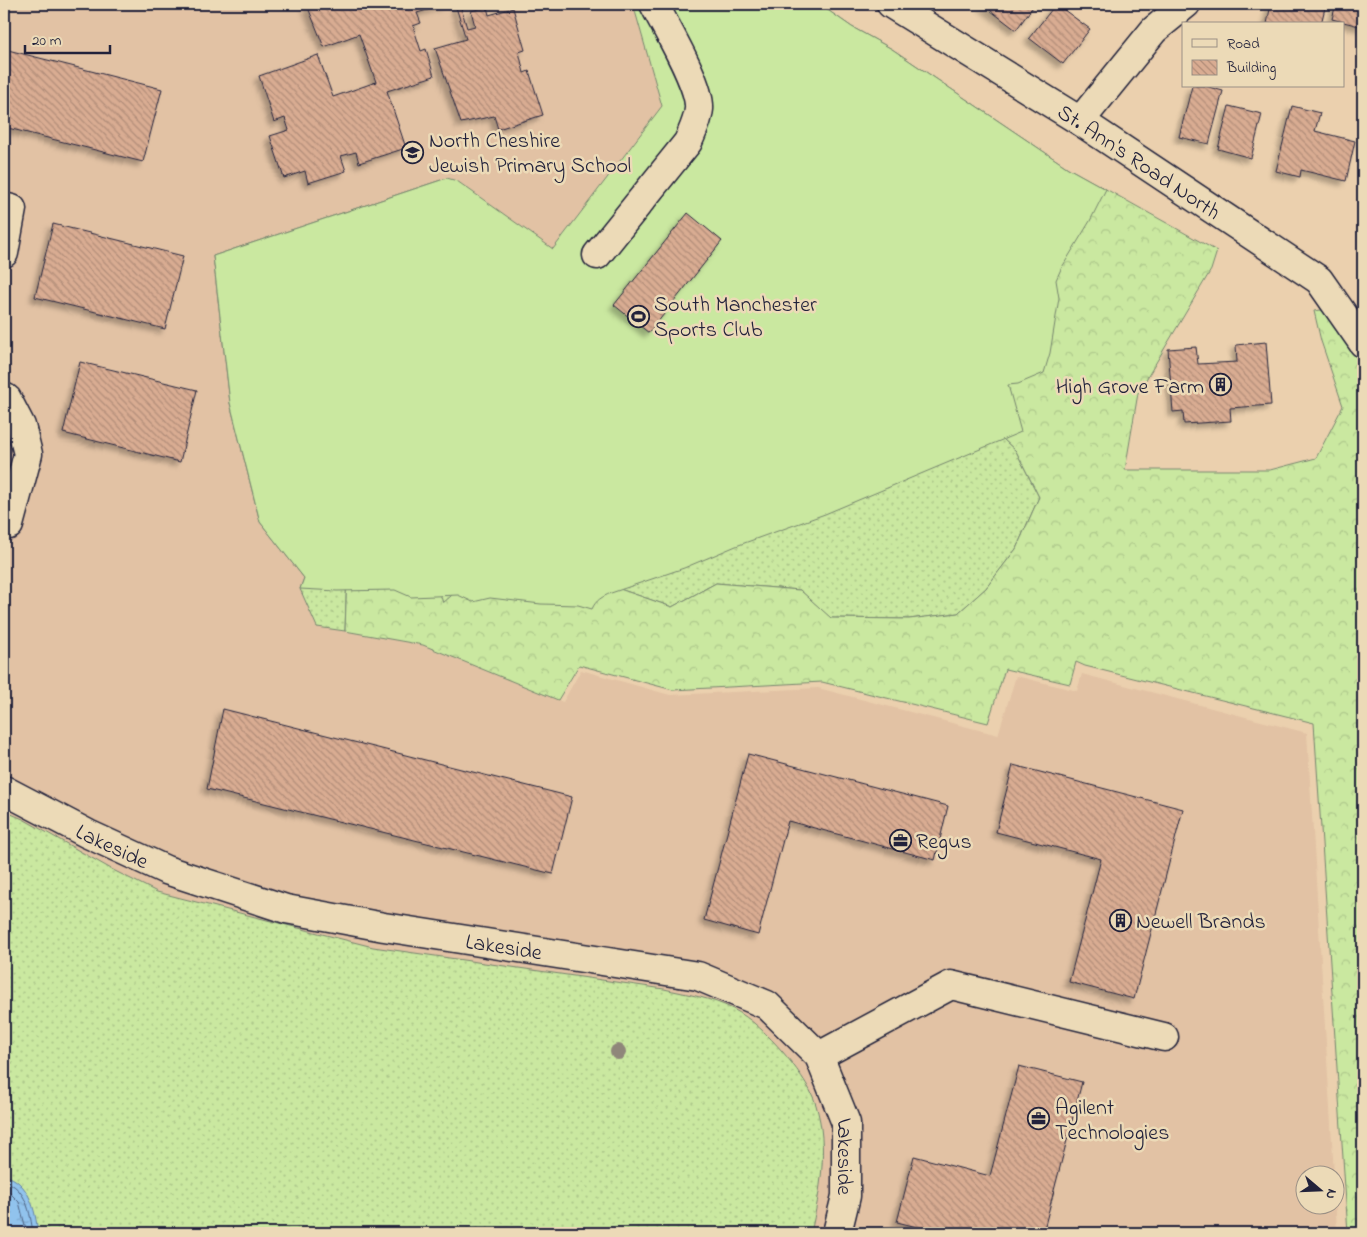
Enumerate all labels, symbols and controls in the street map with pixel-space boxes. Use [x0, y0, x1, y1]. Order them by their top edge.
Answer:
scale bar [25, 22, 110, 54]
legend [1182, 22, 1344, 88]
text: 20 m [32, 30, 62, 52]
text: Road [1227, 33, 1260, 55]
text: Building [1226, 57, 1276, 80]
street label: St. Ann's Road North [1050, 98, 1226, 229]
place label: North Cheshire Jewish Primary School [429, 126, 631, 184]
school or university icon: North Cheshire Jewish Primary School [401, 140, 425, 164]
place label: South Manchester Sports Club [654, 290, 817, 347]
sports icon: South Manchester Sports Club [626, 304, 650, 328]
place label: High Grove Farm [1056, 372, 1204, 405]
building icon: High Grove Farm [1208, 373, 1232, 397]
street label: Lakeside [69, 817, 153, 879]
place label: Regus [916, 827, 972, 860]
office icon: Regus [888, 828, 912, 852]
place label: Newell Brands [1136, 907, 1266, 939]
building icon: Newell Brands [1108, 908, 1132, 932]
street label: Lakeside [463, 927, 544, 970]
place label: Agilent Technologies [1055, 1093, 1169, 1151]
office icon: Agilent Technologies [1027, 1107, 1051, 1131]
street label: Lakeside [827, 1114, 860, 1195]
north arrow [1294, 1164, 1344, 1214]
text: N [1319, 1186, 1342, 1202]

